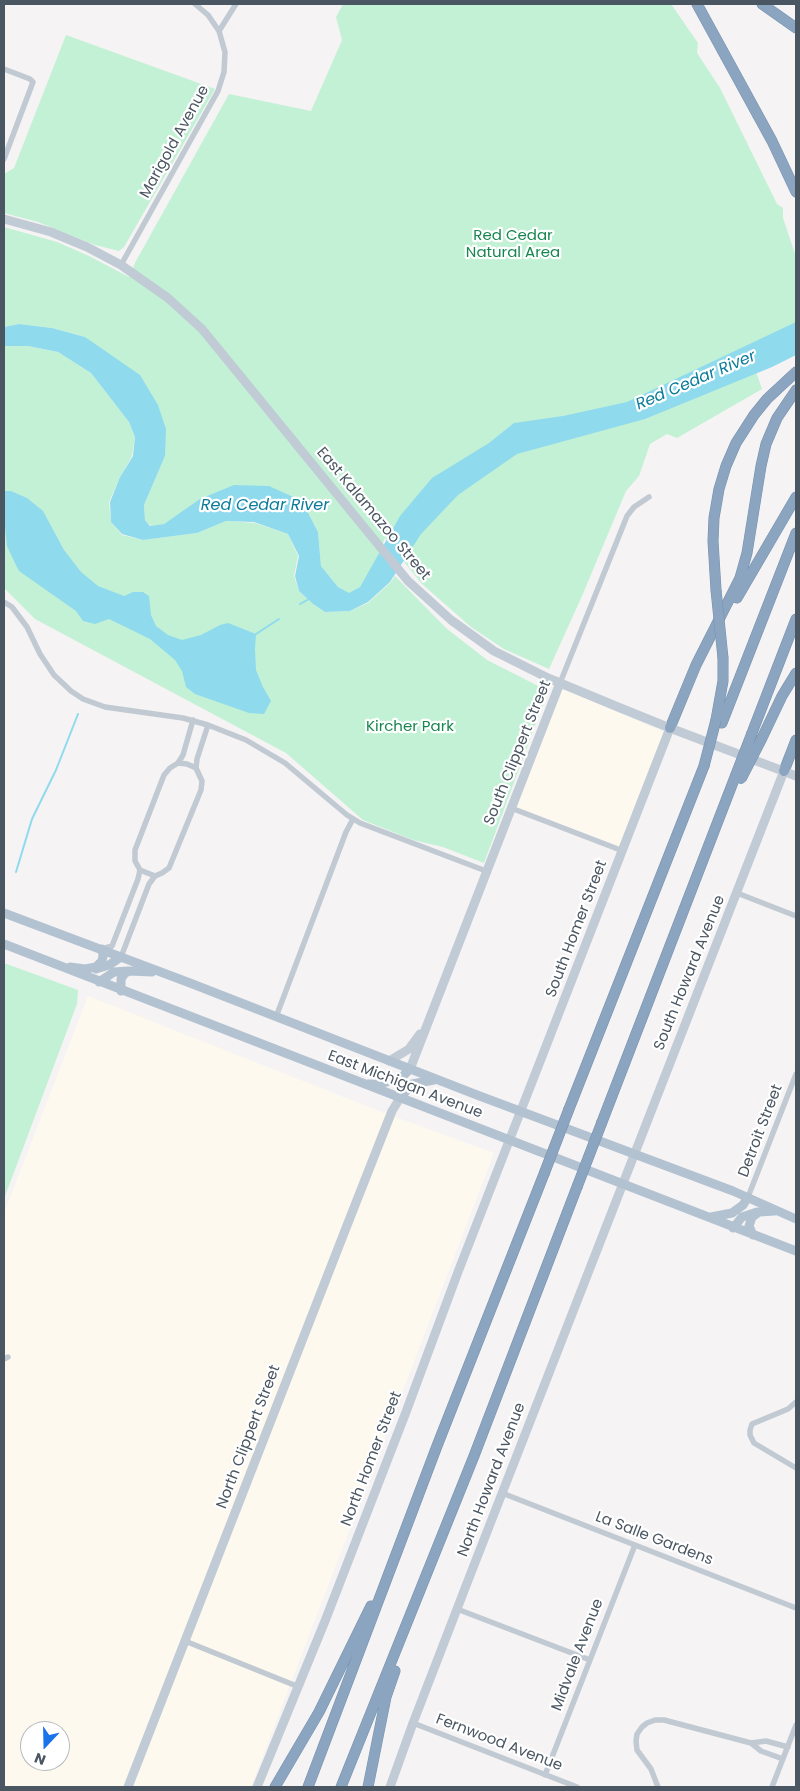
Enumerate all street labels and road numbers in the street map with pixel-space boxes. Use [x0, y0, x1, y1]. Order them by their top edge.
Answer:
street label: Marigold Avenue [137, 82, 213, 202]
street label: East Kalamazoo Street [312, 444, 434, 584]
street label: South Clippert Street [481, 678, 555, 828]
street label: South Homer Street [543, 858, 611, 1000]
street label: South Howard Avenue [651, 893, 729, 1053]
street label: East Michigan Avenue [325, 1047, 485, 1123]
street label: Detroit Street [735, 1082, 787, 1180]
street label: North Clippert Street [213, 1363, 285, 1511]
street label: North Homer Street [338, 1389, 406, 1529]
street label: North Howard Avenue [454, 1401, 530, 1559]
street label: La Salle Gardens [593, 1508, 715, 1570]
street label: Midvale Avenue [548, 1596, 608, 1714]
street label: Fernwood Avenue [433, 1711, 565, 1775]

